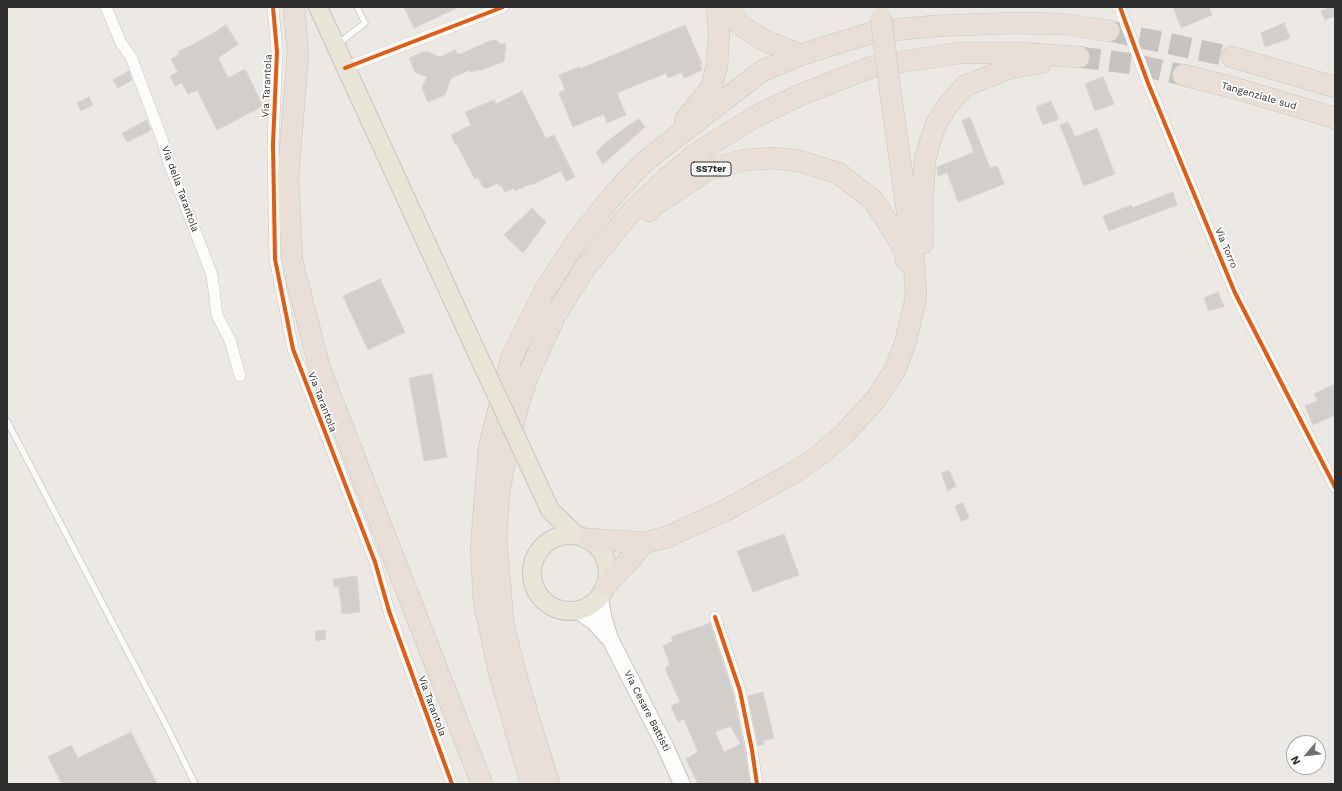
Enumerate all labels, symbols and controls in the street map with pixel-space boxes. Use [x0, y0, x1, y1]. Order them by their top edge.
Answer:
street label: Via Tarantola [259, 54, 275, 118]
street label: Tangenziale sud [1220, 80, 1298, 112]
street label: Via della Tarantola [159, 144, 201, 234]
road number: SS7ter [691, 162, 731, 176]
street label: Via Torro [1212, 226, 1240, 270]
street label: Via Tarantola [305, 370, 339, 434]
street label: Via Cesare Battisti [621, 668, 673, 754]
street label: Via Tarantola [415, 674, 449, 738]
north arrow [1286, 735, 1326, 775]
text: N [1288, 754, 1303, 767]

